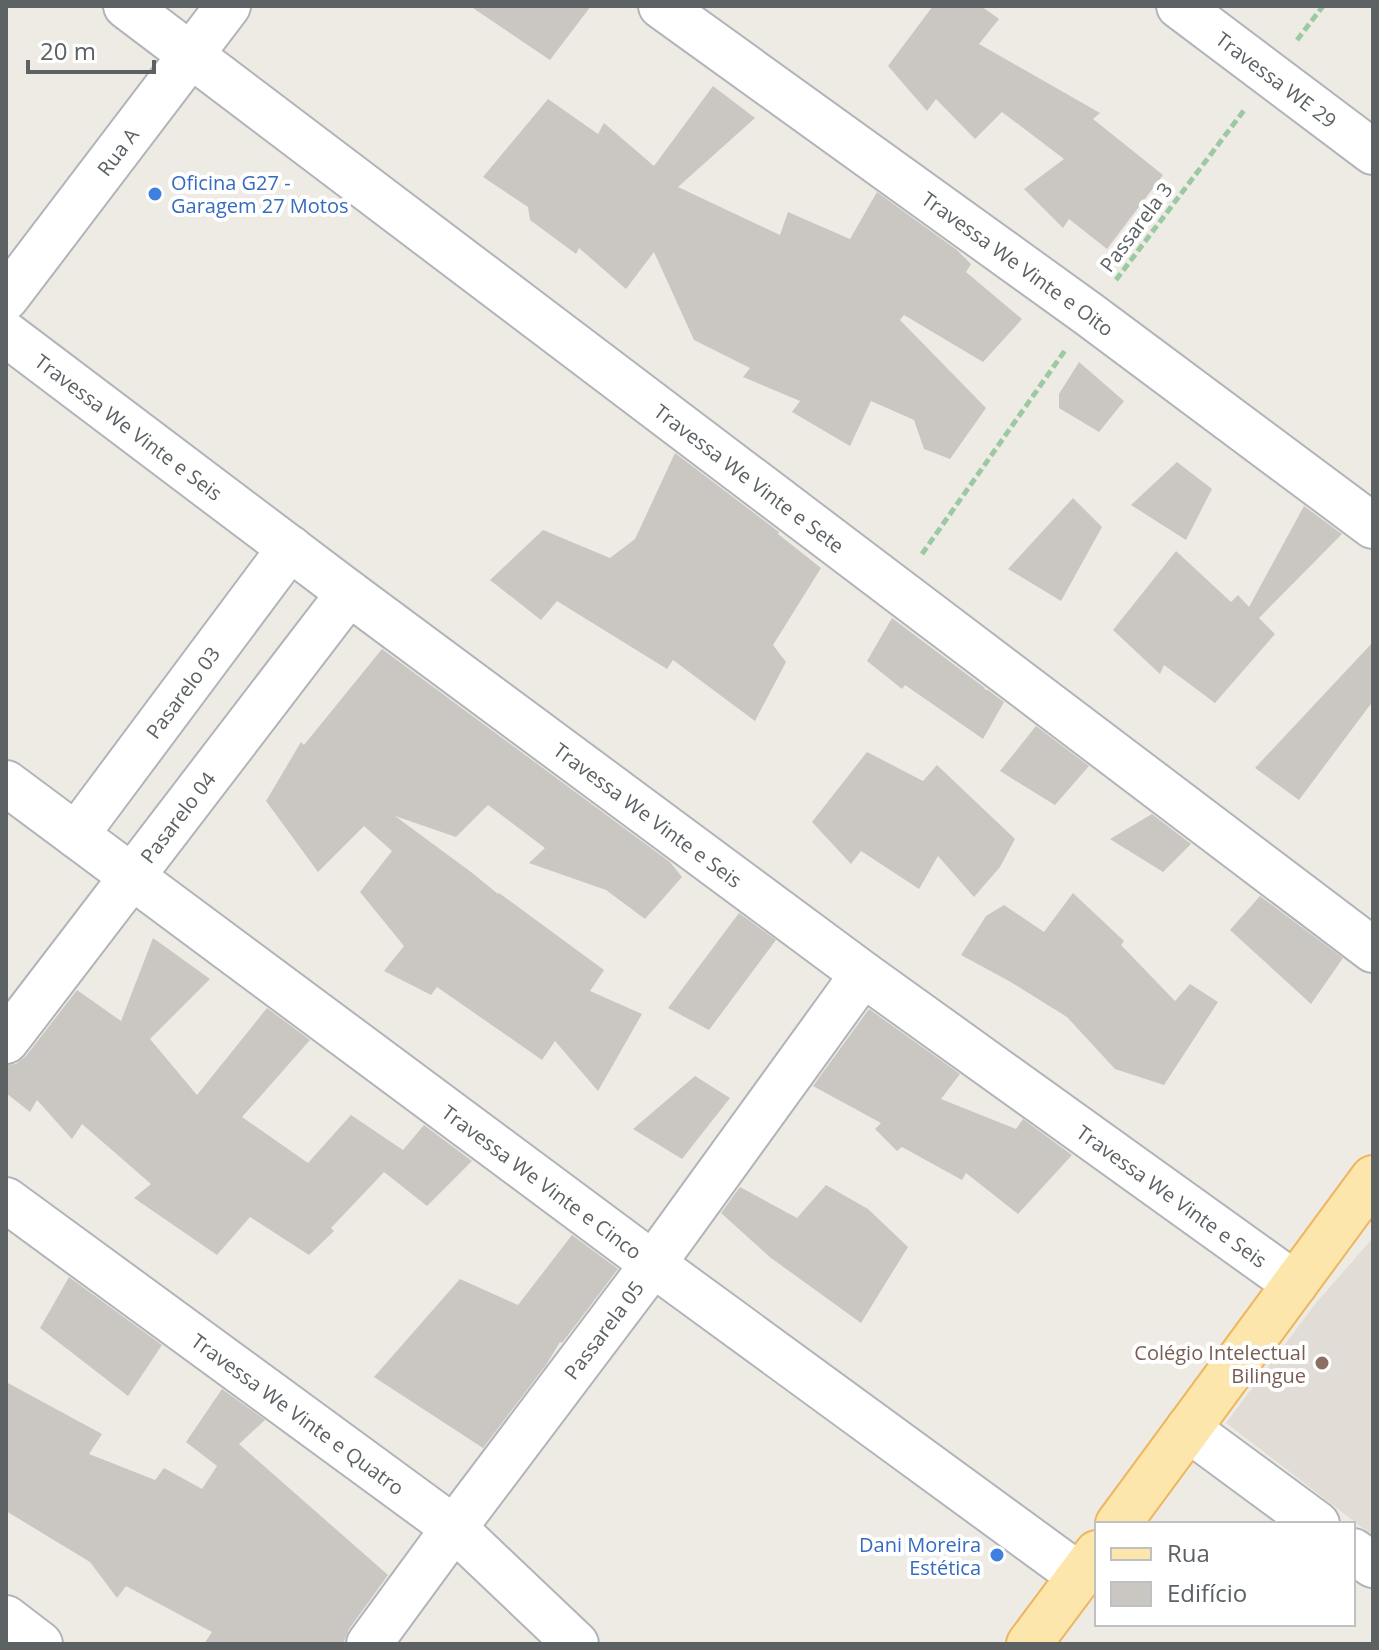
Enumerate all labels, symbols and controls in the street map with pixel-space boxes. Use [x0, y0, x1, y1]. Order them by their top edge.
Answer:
scale bar [28, 24, 154, 74]
street label: Travessa WE 29 [1211, 25, 1342, 134]
text: 20 m [40, 34, 96, 67]
street label: Rua A [90, 122, 145, 181]
place label: Oficina G27 - Garagem 27 Motos [171, 169, 349, 219]
street label: Passarela 3 [1093, 177, 1179, 277]
marker: Oficina G27 - Garagem 27 Motos [146, 185, 164, 203]
street label: Travessa We Vinte e Oito [916, 185, 1120, 342]
street label: Travessa We Vinte e Seis [30, 347, 228, 506]
street label: Travessa We Vinte e Sete [649, 397, 850, 559]
street label: Pasarelo 03 [139, 641, 226, 744]
street label: Travessa We Vinte e Seis [548, 736, 748, 893]
street label: Pasarelo 04 [134, 765, 221, 868]
street label: Travessa We Vinte e Cinco [437, 1098, 648, 1265]
street label: Travessa We Vinte e Seis [1072, 1118, 1273, 1273]
street label: Passarela 05 [557, 1275, 649, 1385]
street label: Travessa We Vinte e Quatro [186, 1327, 410, 1501]
place label: Colégio Intelectual Bilingue [1134, 1339, 1306, 1389]
marker: Colégio Intelectual Bilingue [1313, 1354, 1331, 1372]
legend [1095, 1522, 1355, 1626]
place label: Dani Moreira Estética [859, 1531, 981, 1581]
text: Rua [1167, 1536, 1210, 1569]
marker: Dani Moreira Estética [988, 1546, 1006, 1564]
text: Edifício [1167, 1576, 1247, 1609]

